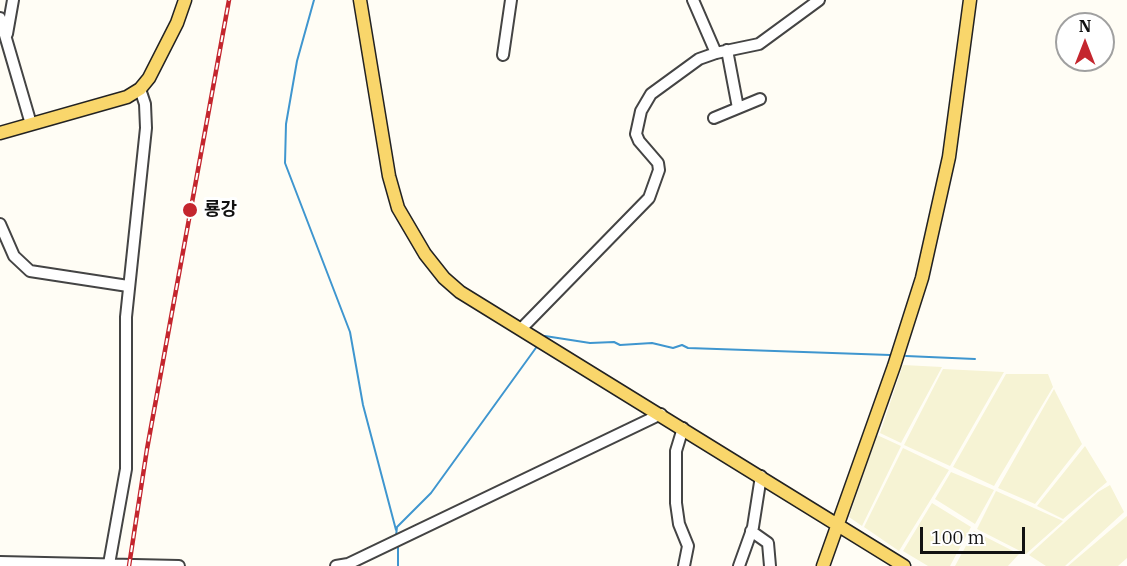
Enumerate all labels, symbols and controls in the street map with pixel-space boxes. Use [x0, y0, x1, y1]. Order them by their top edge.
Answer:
north arrow [1055, 12, 1115, 72]
text: N [1079, 16, 1091, 36]
place label: 룡강 [204, 199, 237, 221]
marker: 룡강 [181, 201, 199, 219]
scale bar [923, 515, 1028, 553]
text: 100 m [931, 526, 985, 549]

